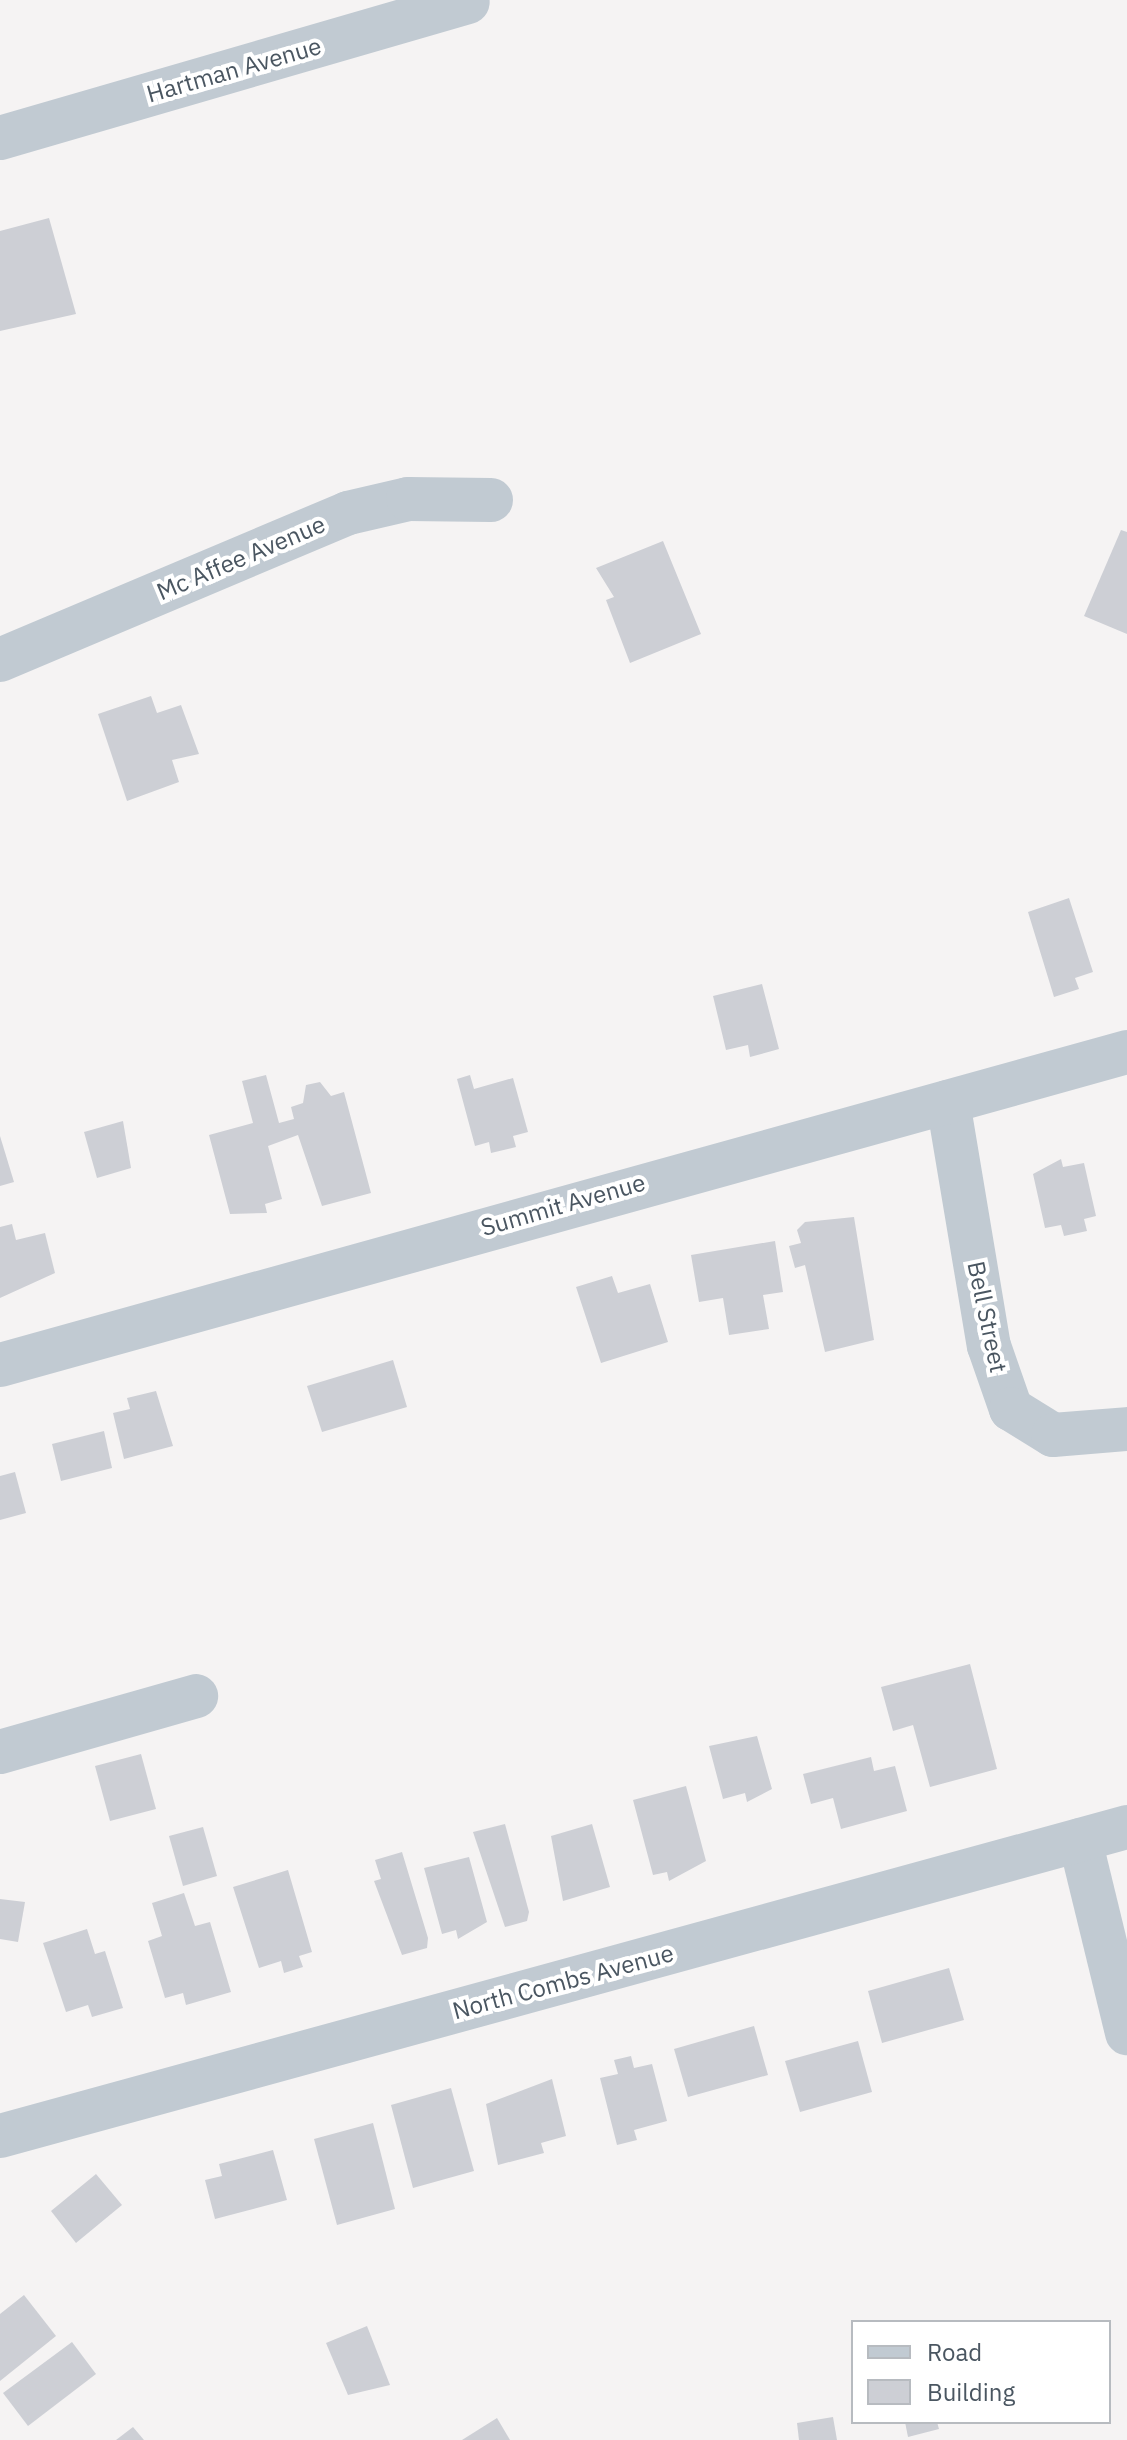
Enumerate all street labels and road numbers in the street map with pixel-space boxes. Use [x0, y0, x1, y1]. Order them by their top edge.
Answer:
street label: Hartman Avenue [143, 31, 325, 109]
street label: Mc Affee Avenue [152, 510, 330, 606]
street label: Summit Avenue [477, 1168, 649, 1242]
street label: Bell Street [961, 1259, 1013, 1375]
street label: North Combs Avenue [449, 1939, 677, 2025]

